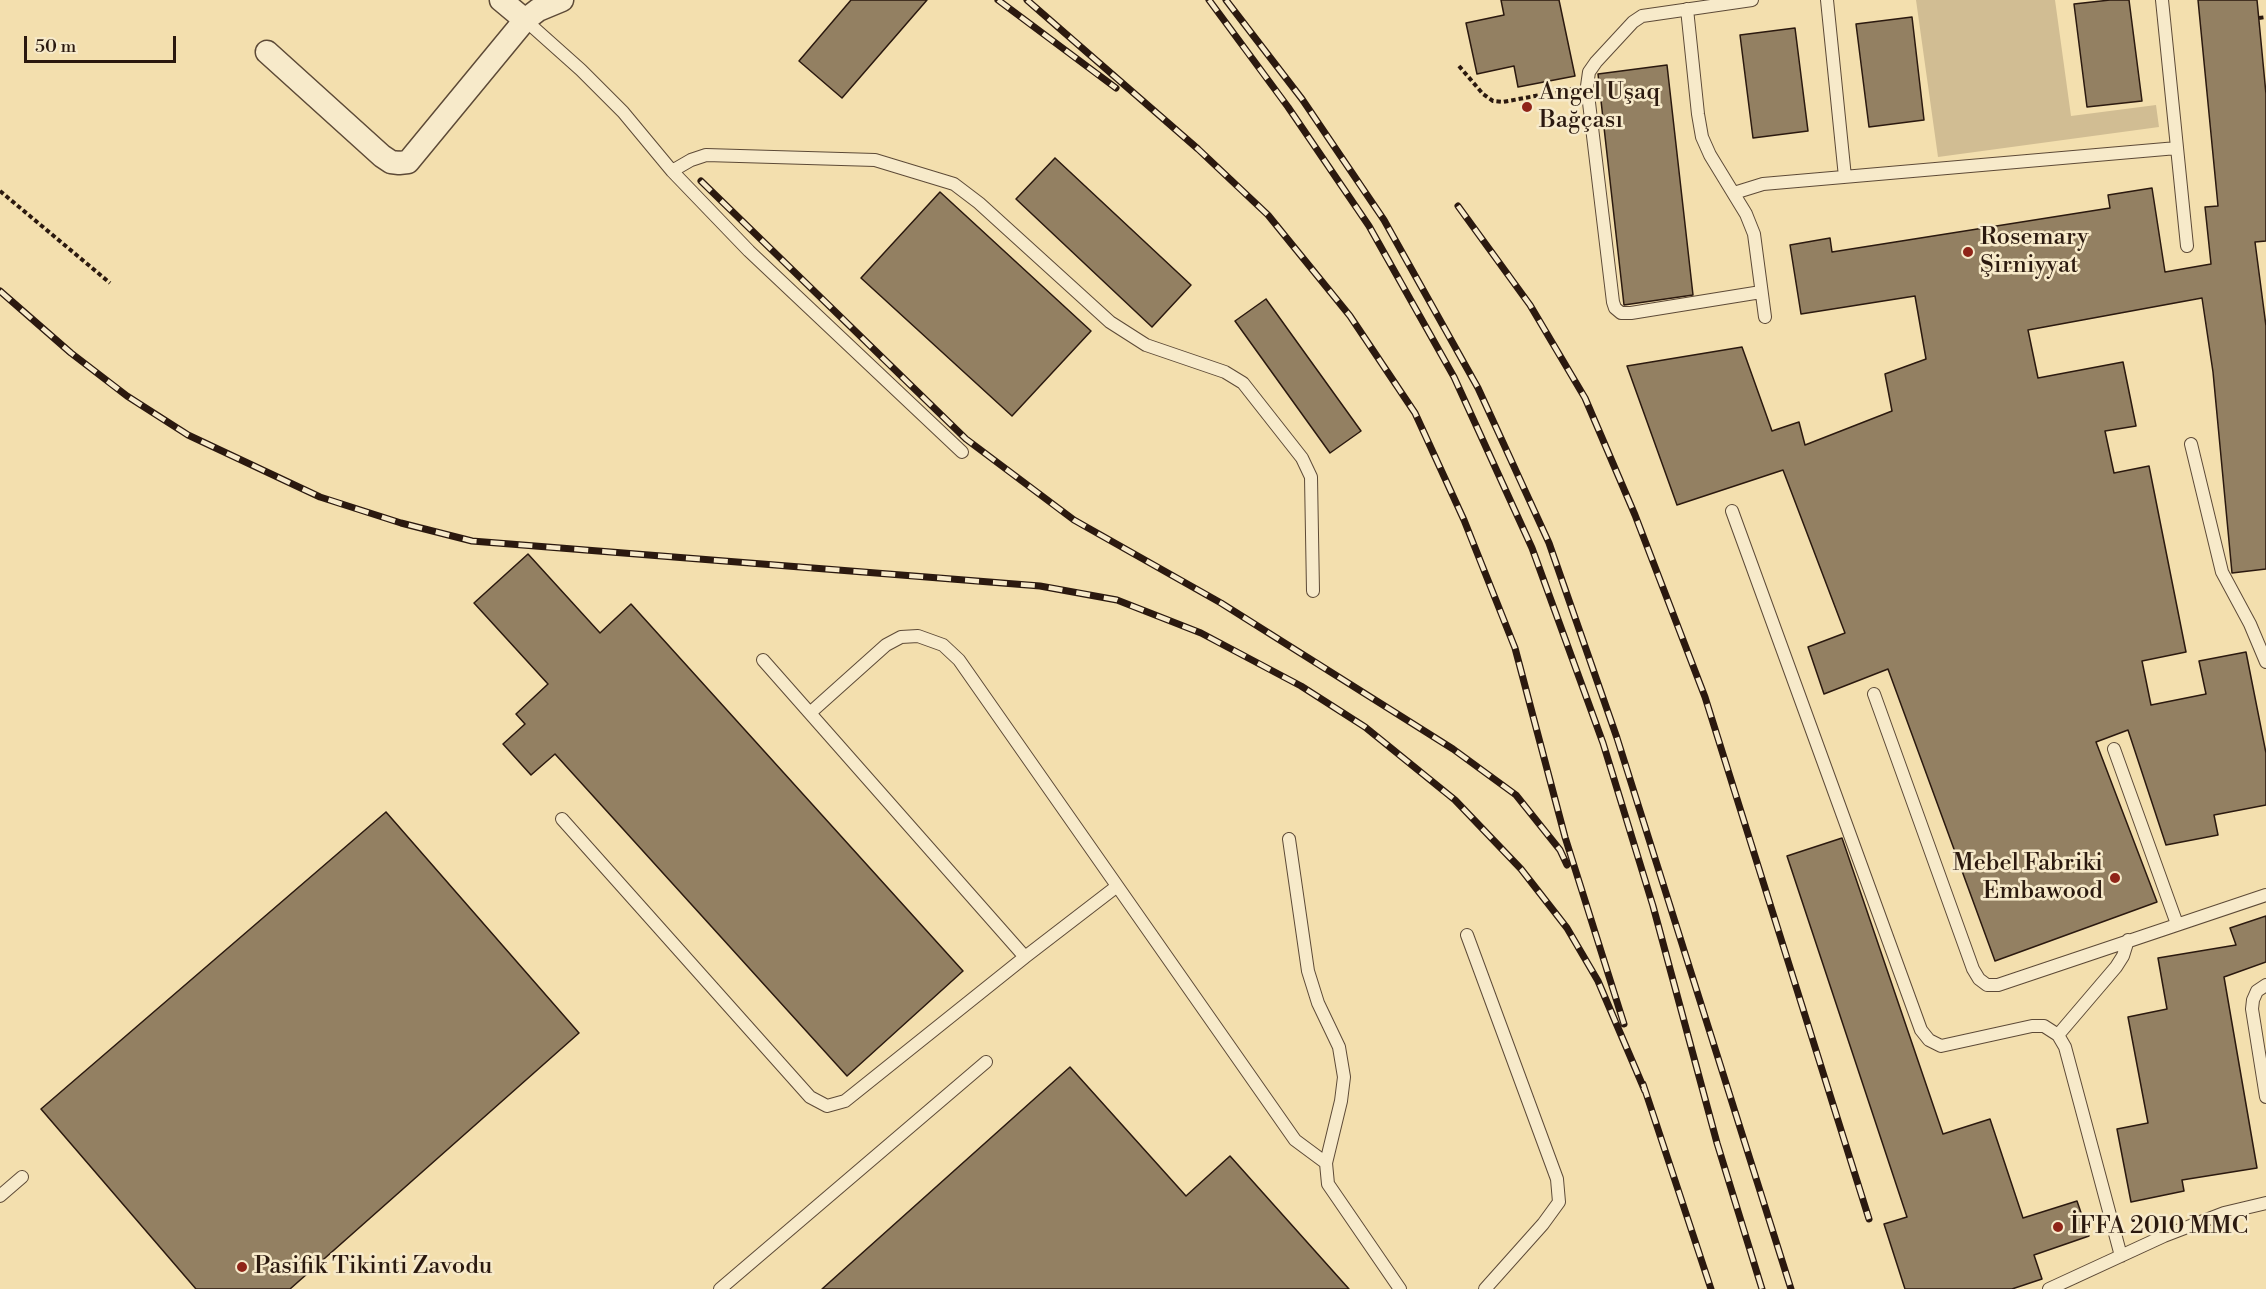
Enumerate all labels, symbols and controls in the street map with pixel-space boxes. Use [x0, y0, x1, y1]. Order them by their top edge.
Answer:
scale bar [27, 24, 178, 62]
text: 50 m [35, 35, 76, 58]
place label: Angel Uşaq Bağçası [1539, 79, 1660, 135]
marker: Angel Uşaq Bağçası [1520, 100, 1534, 114]
place label: Rosemary Şirniyyat [1980, 224, 2089, 280]
marker: Rosemary Şirniyyat [1961, 245, 1975, 259]
place label: Mebel Fabriki Embawood [1953, 850, 2103, 906]
marker: Mebel Fabriki Embawood [2108, 871, 2122, 885]
place label: İFFA 2010 MMC [2070, 1213, 2248, 1241]
marker: İFFA 2010 MMC [2051, 1220, 2065, 1234]
place label: Pasifik Tikinti Zavodu [254, 1253, 492, 1281]
marker: Pasifik Tikinti Zavodu [235, 1260, 249, 1274]

